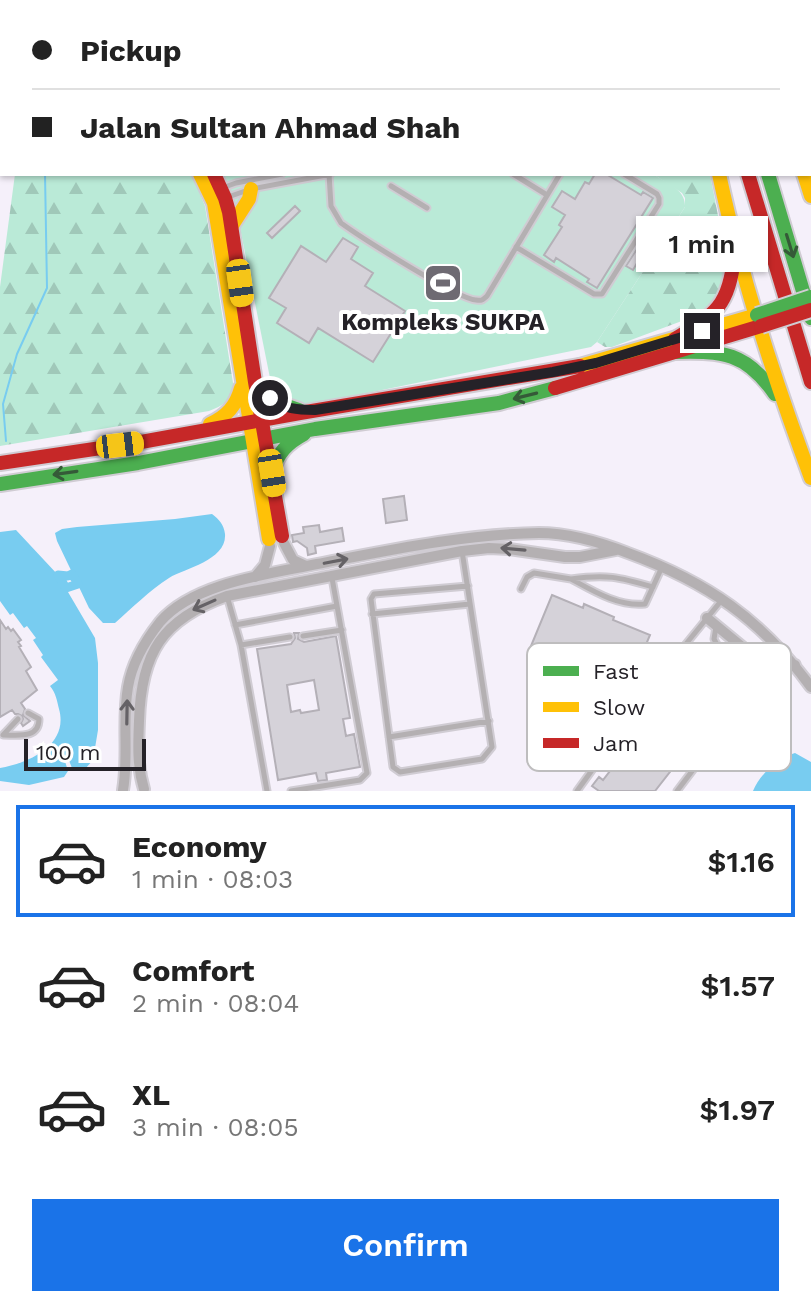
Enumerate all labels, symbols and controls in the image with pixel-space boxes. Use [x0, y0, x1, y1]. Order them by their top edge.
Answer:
text: Pickup [80, 33, 182, 68]
text: Jalan Sultan Ahmad Shah [80, 110, 460, 145]
callout: 1 min [636, 215, 768, 271]
text: 1 min [669, 229, 735, 259]
one-way arrow [783, 232, 798, 258]
car [225, 258, 255, 308]
sports icon: Kompleks SUKPA [422, 262, 464, 304]
place label: Kompleks SUKPA [341, 308, 546, 336]
route end [684, 313, 720, 349]
route start [252, 380, 288, 416]
one-way arrow [513, 390, 539, 405]
car [95, 430, 145, 460]
car [256, 447, 288, 499]
one-way arrow [53, 466, 78, 481]
one-way arrow [501, 542, 527, 557]
one-way arrow [323, 552, 348, 567]
one-way arrow [192, 598, 216, 613]
legend [527, 643, 791, 771]
text: Fast [593, 659, 639, 684]
text: Slow [593, 695, 645, 720]
one-way arrow [119, 699, 134, 726]
text: Jam [593, 731, 638, 756]
scale bar [24, 735, 146, 771]
text: 100 m [36, 740, 100, 765]
icon: car [36, 825, 108, 897]
text: Economy [132, 829, 267, 864]
text: $1.16 [707, 844, 775, 879]
text: 1 min · 08:03 [132, 864, 293, 894]
icon: car [36, 949, 108, 1021]
text: Comfort [132, 953, 254, 988]
text: $1.57 [700, 968, 775, 1003]
text: 2 min · 08:04 [132, 988, 299, 1018]
icon: car [36, 1073, 108, 1145]
text: XL [132, 1077, 170, 1112]
text: $1.97 [700, 1092, 775, 1127]
text: 3 min · 08:05 [132, 1112, 299, 1142]
button: Confirm [32, 1199, 779, 1291]

